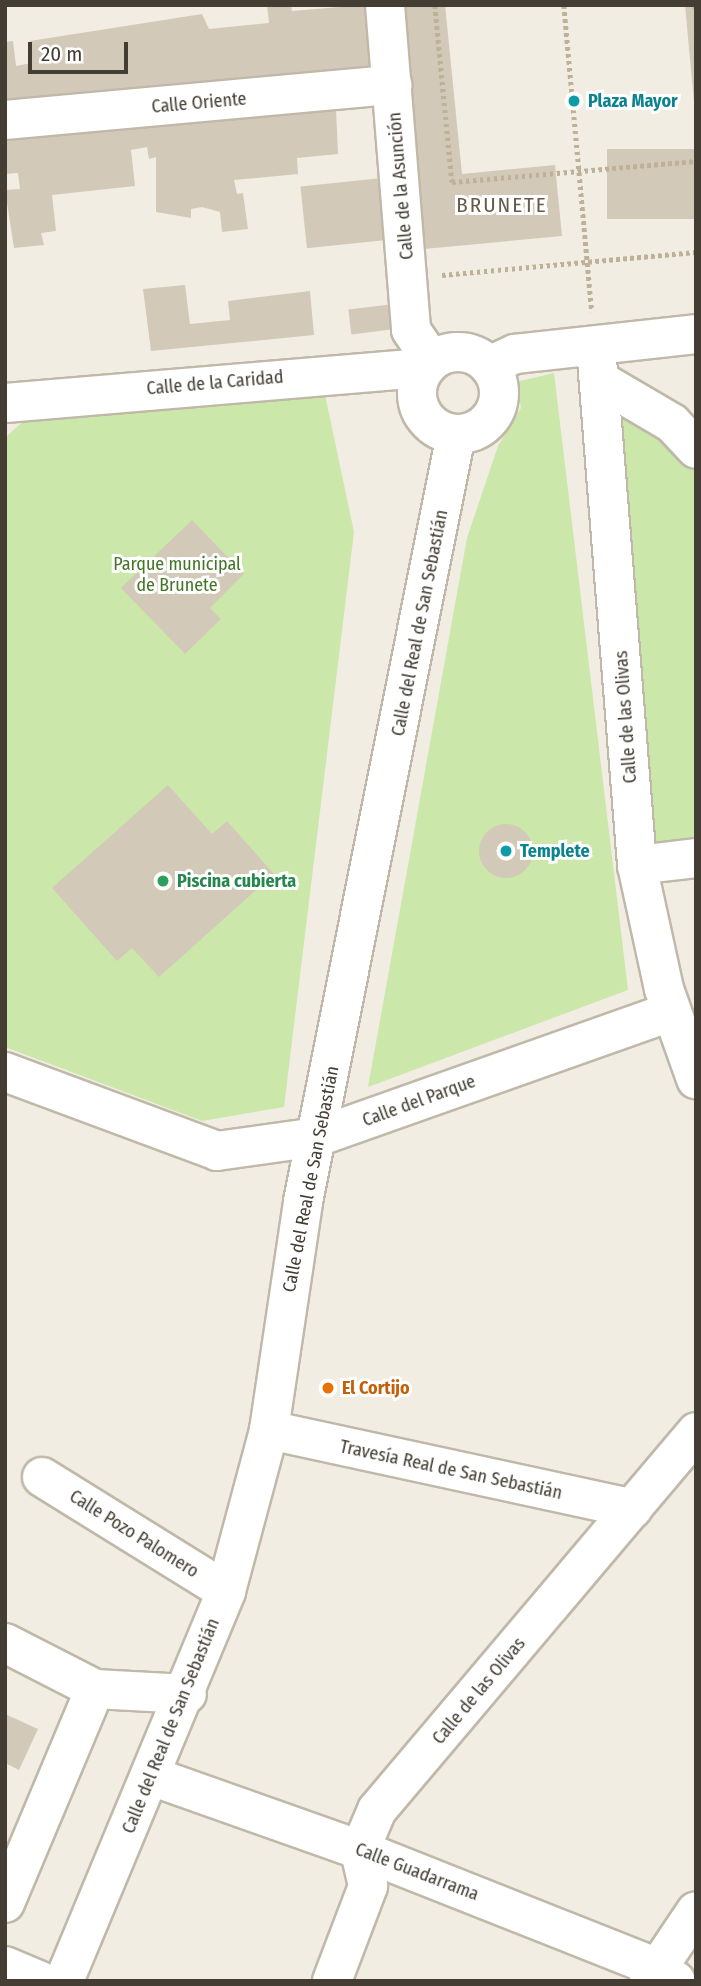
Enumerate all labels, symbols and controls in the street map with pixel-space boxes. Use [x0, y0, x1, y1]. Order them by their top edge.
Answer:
scale bar [32, 28, 131, 72]
text: 20 m [41, 41, 82, 67]
street label: Calle Oriente [151, 88, 247, 118]
place label: Plaza Mayor [588, 90, 678, 112]
marker: Plaza Mayor [566, 93, 582, 109]
street label: Calle de la Asunción [384, 111, 418, 261]
district label: BRUNETE [457, 192, 547, 218]
street label: Calle de la Caridad [146, 366, 284, 400]
street label: Calle del Real de San Sebastián [387, 508, 453, 738]
park label: Parque municipal de Brunete [113, 554, 241, 596]
street label: Calle de las Olivas [611, 650, 641, 784]
place label: Templete [520, 840, 590, 862]
marker: Templete [498, 843, 514, 859]
place label: Piscina cubierta [177, 870, 296, 892]
marker: Piscina cubierta [155, 873, 171, 889]
street label: Calle del Real de San Sebastián [278, 1064, 344, 1294]
street label: Calle del Parque [360, 1071, 478, 1131]
place label: El Cortijo [342, 1377, 410, 1399]
marker: El Cortijo [320, 1380, 336, 1396]
street label: Travesía Real de San Sebastián [338, 1436, 564, 1504]
street label: Calle Pozo Palomero [65, 1486, 203, 1582]
street label: Calle del Real de San Sebastián [118, 1615, 224, 1837]
street label: Calle de las Olivas [428, 1633, 530, 1749]
street label: Calle Guadarrama [352, 1839, 482, 1905]

